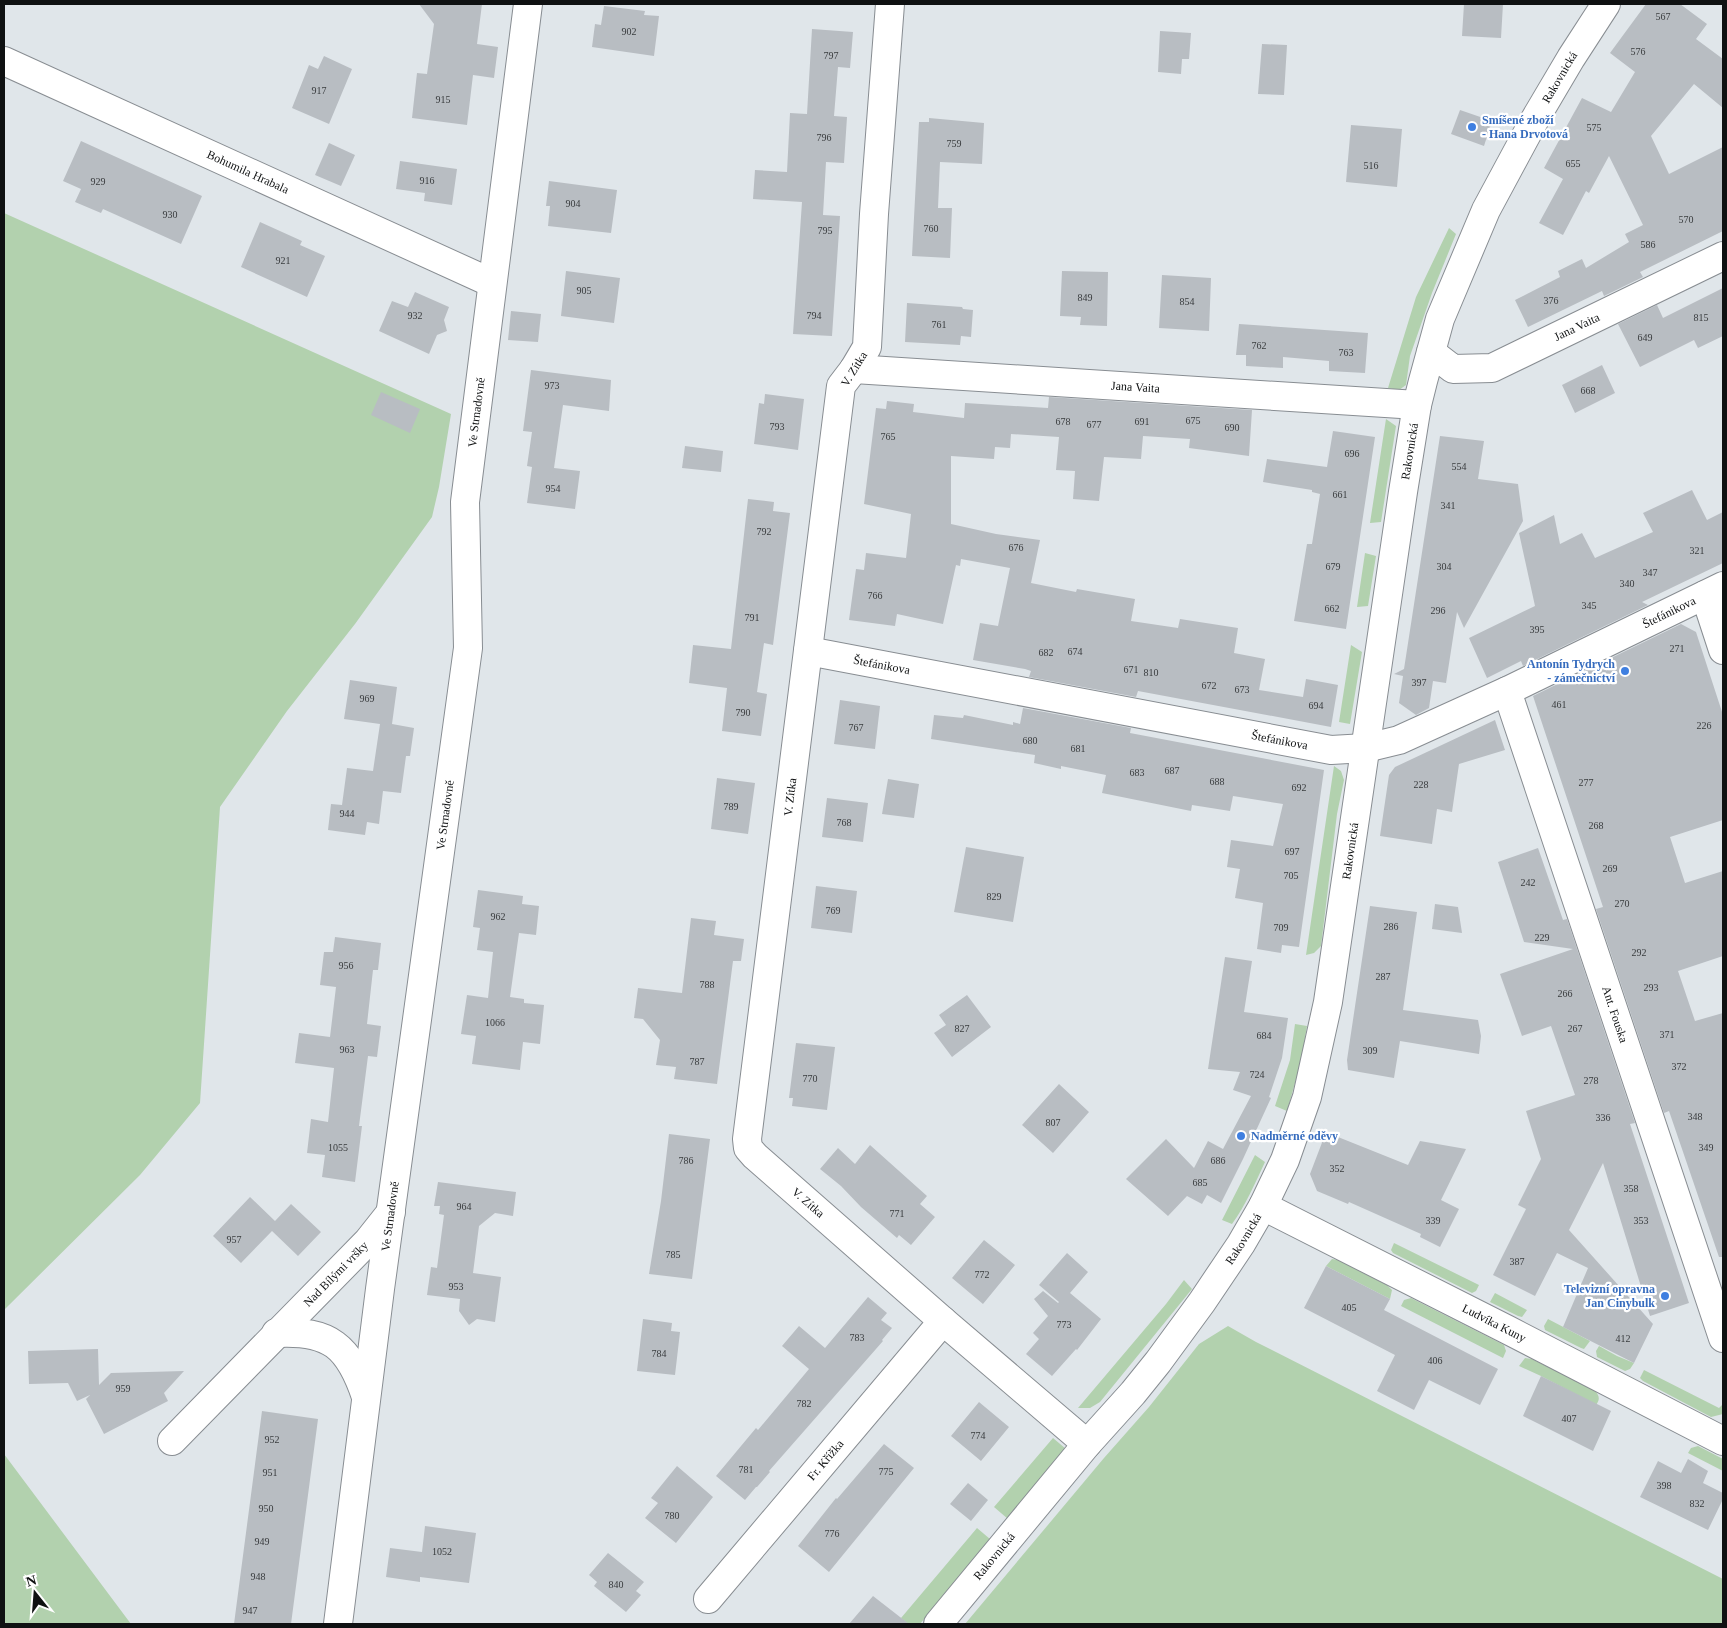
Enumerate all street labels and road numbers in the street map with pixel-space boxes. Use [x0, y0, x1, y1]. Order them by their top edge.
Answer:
street label: Rakovnická [1539, 48, 1581, 106]
street label: Bohumila Hrabala [205, 147, 292, 197]
street label: Jana Vaita [1552, 310, 1602, 344]
street label: V. Zítka [838, 348, 870, 389]
street label: Ve Strnadovně [465, 377, 488, 448]
street label: Jana Vaita [1111, 378, 1161, 396]
street label: Rakovnická [1398, 421, 1421, 481]
street label: Štefánikova [1640, 593, 1698, 631]
street label: Štefánikova [852, 653, 912, 677]
street label: Štefánikova [1250, 728, 1310, 753]
street label: V. Zítka [781, 776, 799, 817]
street label: Ve Strnadovně [433, 779, 457, 851]
street label: Rakovnická [1339, 821, 1361, 880]
street label: Ant. Fouska [1599, 984, 1631, 1045]
street label: Ve Strnadovně [378, 1180, 402, 1252]
street label: V. Zítka [789, 1185, 828, 1221]
street label: Rakovnická [1222, 1210, 1265, 1267]
street label: Nad Bílými vršky [301, 1238, 371, 1310]
street label: Ludvíka Kuny [1460, 1301, 1528, 1345]
street label: Fr. Křížka [804, 1436, 847, 1483]
street label: Rakovnická [970, 1529, 1018, 1583]

